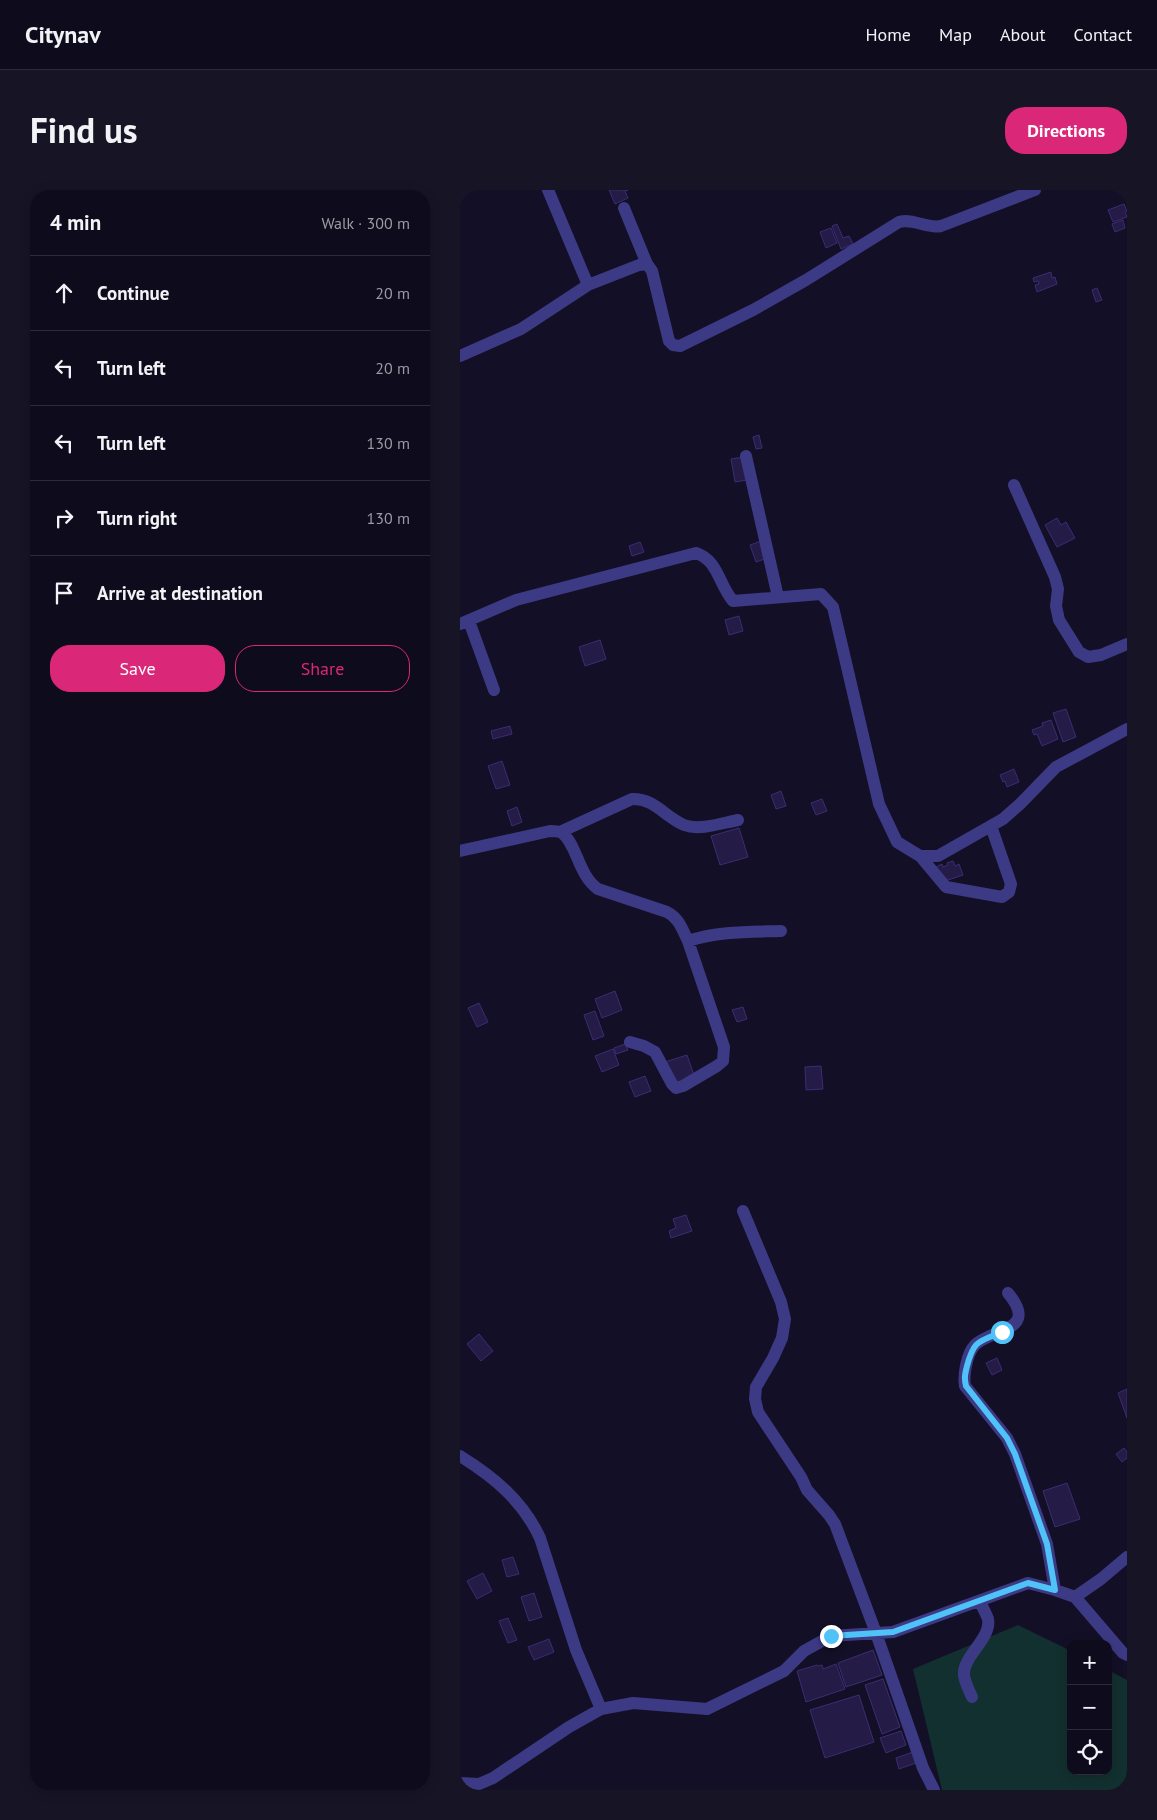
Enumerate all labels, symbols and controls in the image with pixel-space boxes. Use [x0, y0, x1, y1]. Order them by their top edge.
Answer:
text: Citynav [25, 19, 101, 50]
text: Home [865, 23, 911, 46]
text: Map [939, 23, 972, 46]
text: About [1000, 23, 1046, 46]
text: Contact [1074, 23, 1132, 46]
text: Find us [30, 107, 138, 153]
button: Directions [1005, 107, 1127, 154]
text: 4 min [50, 209, 101, 236]
text: Walk · 300 m [321, 213, 410, 233]
icon: ahead [50, 279, 78, 307]
text: Continue [97, 281, 169, 305]
text: 20 m [375, 283, 410, 303]
icon: left [50, 354, 78, 382]
text: Turn left [97, 356, 166, 380]
text: 20 m [375, 358, 410, 378]
icon: left [50, 429, 78, 457]
text: Turn left [97, 431, 166, 455]
text: 130 m [367, 433, 410, 453]
icon: right [50, 504, 78, 532]
text: Turn right [97, 506, 177, 530]
text: 130 m [367, 508, 410, 528]
icon: arrive [50, 579, 78, 607]
text: Arrive at destination [97, 581, 263, 605]
button: Save [50, 645, 225, 692]
button: Share [235, 645, 410, 692]
route start [991, 1321, 1014, 1344]
route end [820, 1625, 843, 1648]
map controls [1067, 1640, 1112, 1775]
button: + [1067, 1640, 1112, 1685]
button: − [1067, 1685, 1112, 1730]
button: locate [1067, 1730, 1112, 1775]

